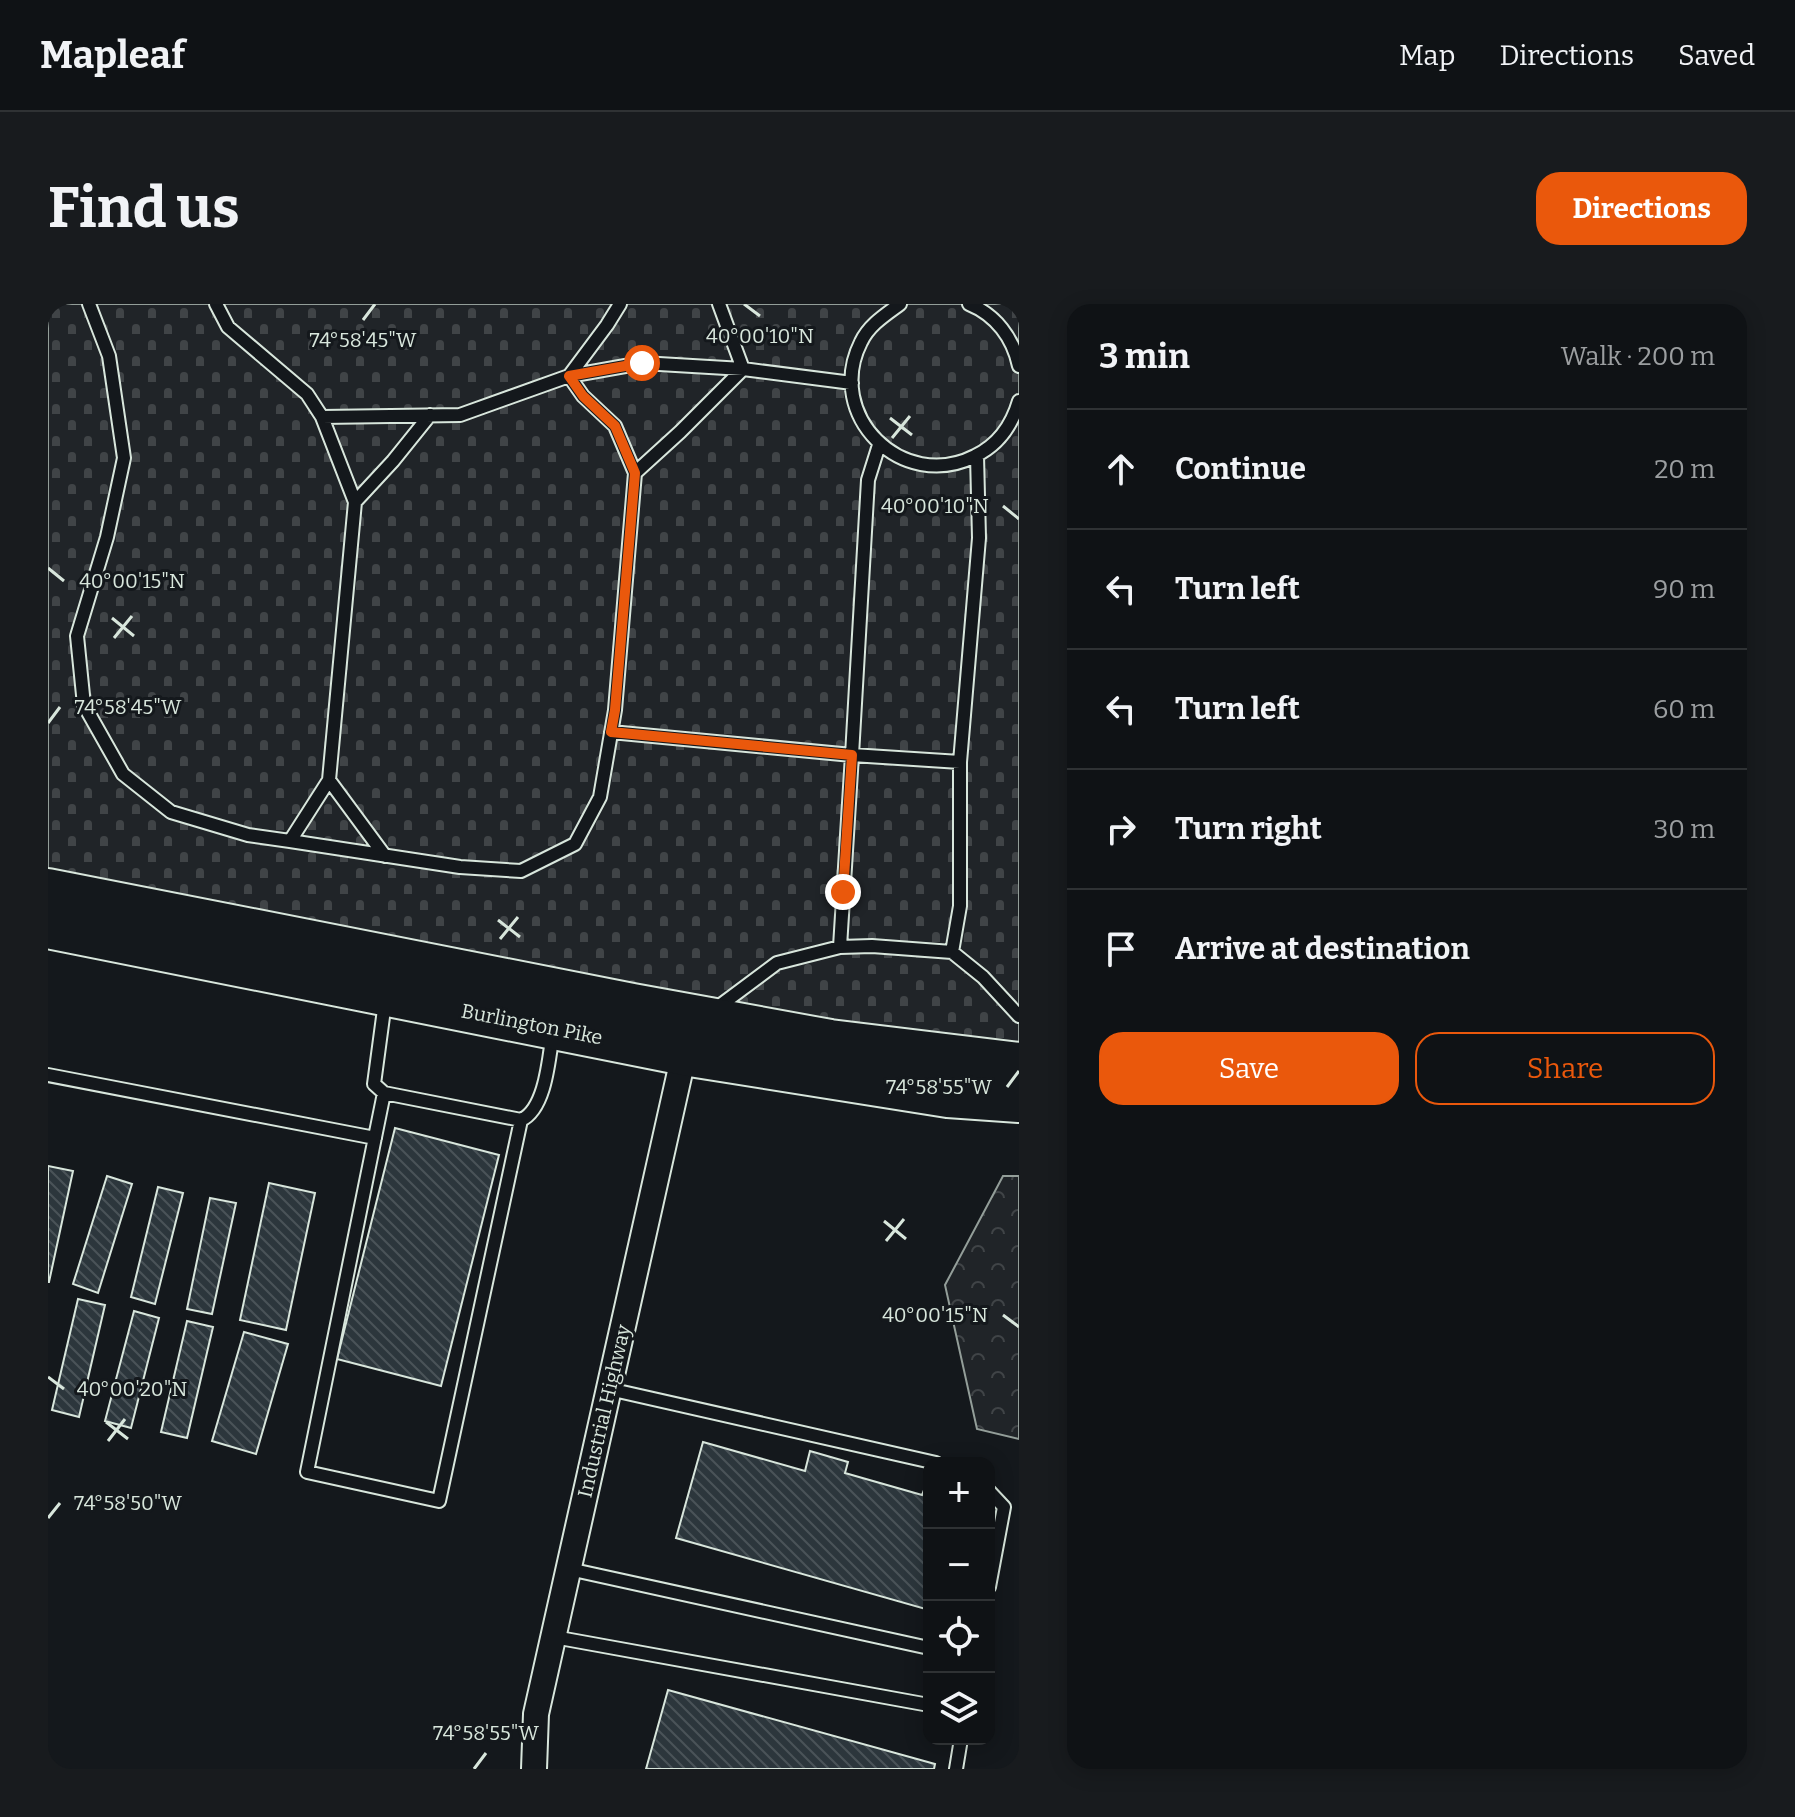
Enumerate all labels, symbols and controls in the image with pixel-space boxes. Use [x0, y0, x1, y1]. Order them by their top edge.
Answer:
text: Mapleaf [40, 32, 185, 78]
text: Map [1399, 39, 1455, 72]
text: Directions [1499, 39, 1634, 72]
text: Saved [1678, 39, 1755, 72]
button: Directions [1536, 172, 1747, 245]
text: Find us [48, 175, 240, 242]
text: 40°00'10"N [706, 324, 814, 348]
text: 74°58'45"W [310, 328, 417, 352]
text: 3 min [1099, 336, 1190, 377]
text: Walk · 200 m [1561, 341, 1715, 372]
route start [624, 345, 660, 381]
icon: ahead [1099, 447, 1143, 491]
text: Continue [1175, 451, 1306, 487]
text: 20 m [1654, 454, 1715, 485]
text: 40°00'10"N [881, 494, 989, 518]
icon: left [1099, 567, 1143, 611]
text: 40°00'15"N [79, 569, 185, 593]
text: Turn left [1175, 571, 1300, 607]
text: 90 m [1653, 574, 1715, 605]
icon: left [1099, 687, 1143, 731]
text: Turn left [1175, 691, 1300, 727]
text: 60 m [1653, 694, 1715, 725]
text: 74°58'45"W [75, 695, 182, 719]
icon: right [1099, 807, 1143, 851]
text: Turn right [1175, 811, 1322, 847]
text: 30 m [1654, 814, 1715, 845]
route end [825, 874, 861, 910]
icon: arrive [1099, 927, 1143, 971]
text: Arrive at destination [1175, 931, 1470, 967]
street label: Burlington Pike [459, 999, 605, 1049]
button: Save [1099, 1032, 1399, 1105]
button: Share [1415, 1032, 1715, 1105]
text: 74°58'55"W [886, 1075, 992, 1099]
text: 40°00'15"N [882, 1303, 988, 1327]
street label: Industrial Highway [572, 1322, 636, 1500]
text: 40°00'20"N [77, 1377, 187, 1401]
map controls [923, 1457, 995, 1745]
button: + [923, 1457, 995, 1529]
text: 74°58'50"W [74, 1491, 183, 1515]
button: − [923, 1529, 995, 1601]
button: locate [923, 1601, 995, 1673]
button: layers [923, 1673, 995, 1745]
text: 74°58'55"W [433, 1721, 539, 1745]

